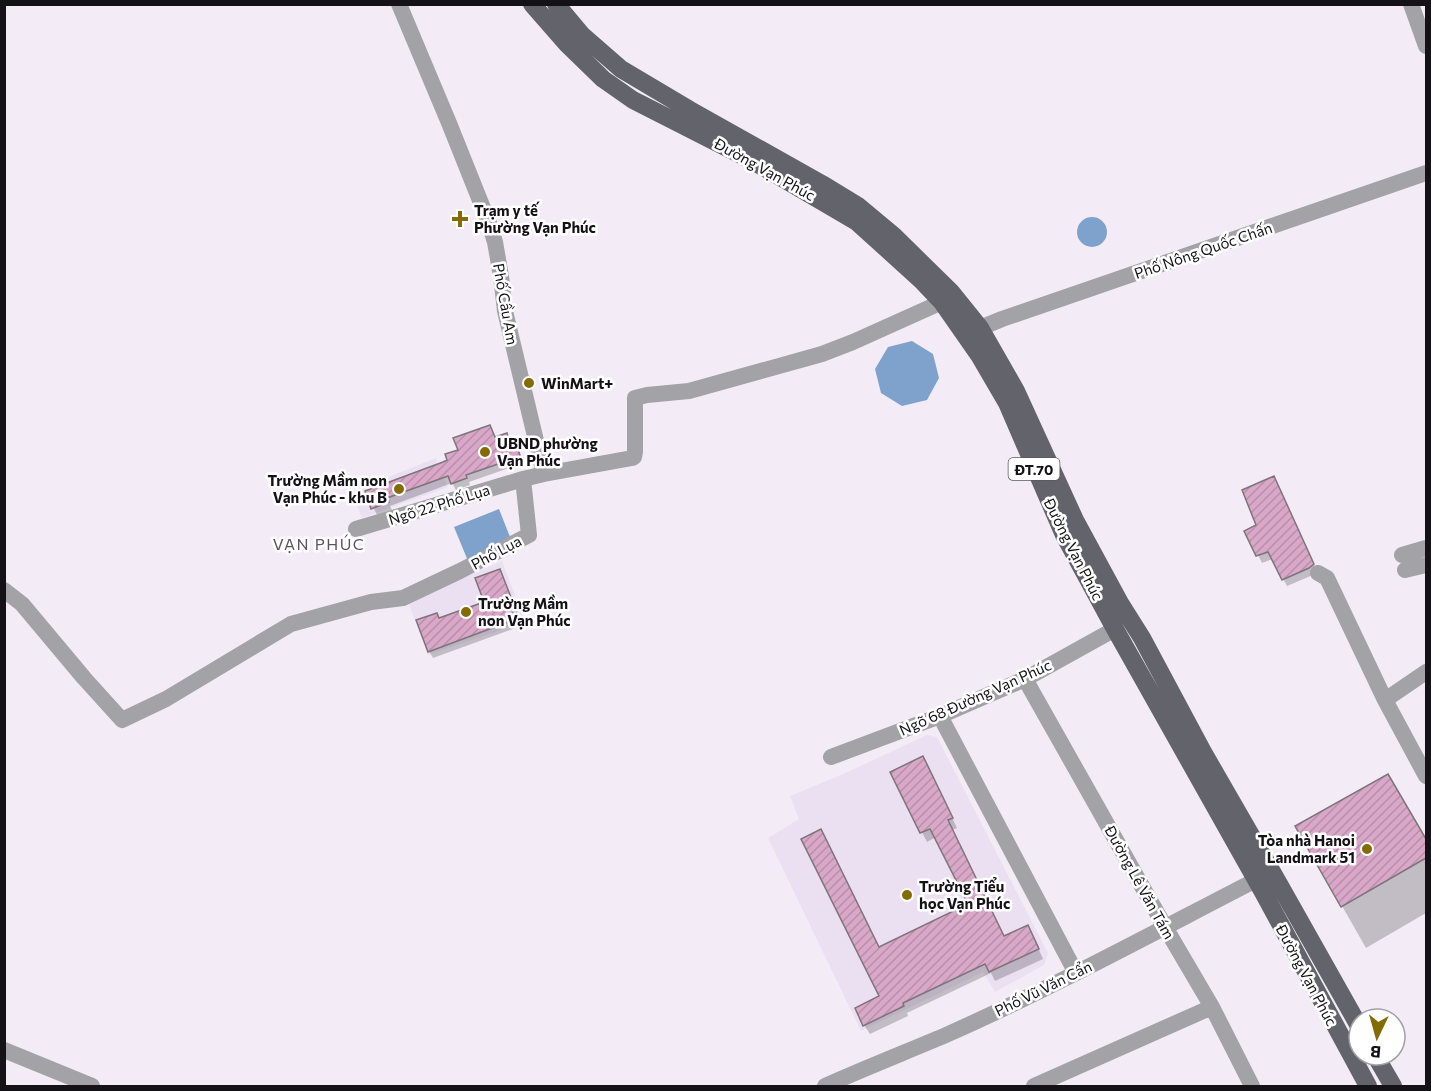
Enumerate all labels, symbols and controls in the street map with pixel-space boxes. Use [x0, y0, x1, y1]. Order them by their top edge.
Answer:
street label: Đường Vạn Phúc [711, 133, 818, 204]
place label: Trạm y tế Phường Vạn Phúc [474, 201, 596, 237]
marker: Trạm y tế Phường Vạn Phúc [451, 210, 469, 228]
street label: Phố Nông Quốc Chấn [1132, 218, 1274, 282]
street label: Phố Cầu Am [490, 262, 522, 346]
place label: WinMart+ [541, 374, 613, 392]
marker: WinMart+ [522, 376, 536, 390]
place label: UBND phường Vạn Phúc [497, 434, 598, 470]
marker: UBND phường Vạn Phúc [478, 445, 492, 459]
road number: ĐT.70 [1008, 458, 1060, 480]
place label: Trường Mầm non Vạn Phúc - khu B [268, 471, 387, 507]
street label: Ngõ 22 Phố Lụa [386, 480, 492, 528]
marker: Trường Mầm non Vạn Phúc - khu B [392, 482, 406, 496]
street label: Đường Vạn Phúc [1040, 494, 1107, 603]
street label: Phố Lụa [468, 531, 524, 573]
district label: VẠN PHÚC [273, 534, 365, 553]
place label: Trường Mầm non Vạn Phúc [478, 594, 571, 630]
marker: Trường Mầm non Vạn Phúc [459, 605, 473, 619]
street label: Ngõ 68 Đường Vạn Phúc [896, 655, 1054, 739]
street label: Đường Lê Văn Tám [1101, 821, 1179, 942]
place label: Tòa nhà Hanoi Landmark 51 [1258, 831, 1355, 866]
marker: Tòa nhà Hanoi Landmark 51 [1360, 842, 1374, 856]
place label: Trường Tiểu học Vạn Phúc [919, 877, 1010, 913]
marker: Trường Tiểu học Vạn Phúc [900, 888, 914, 902]
street label: Đường Vạn Phúc [1272, 920, 1341, 1029]
street label: Phố Vũ Văn Cẩn [991, 957, 1095, 1019]
north arrow [1347, 1007, 1407, 1067]
text: B [1369, 1042, 1382, 1062]

